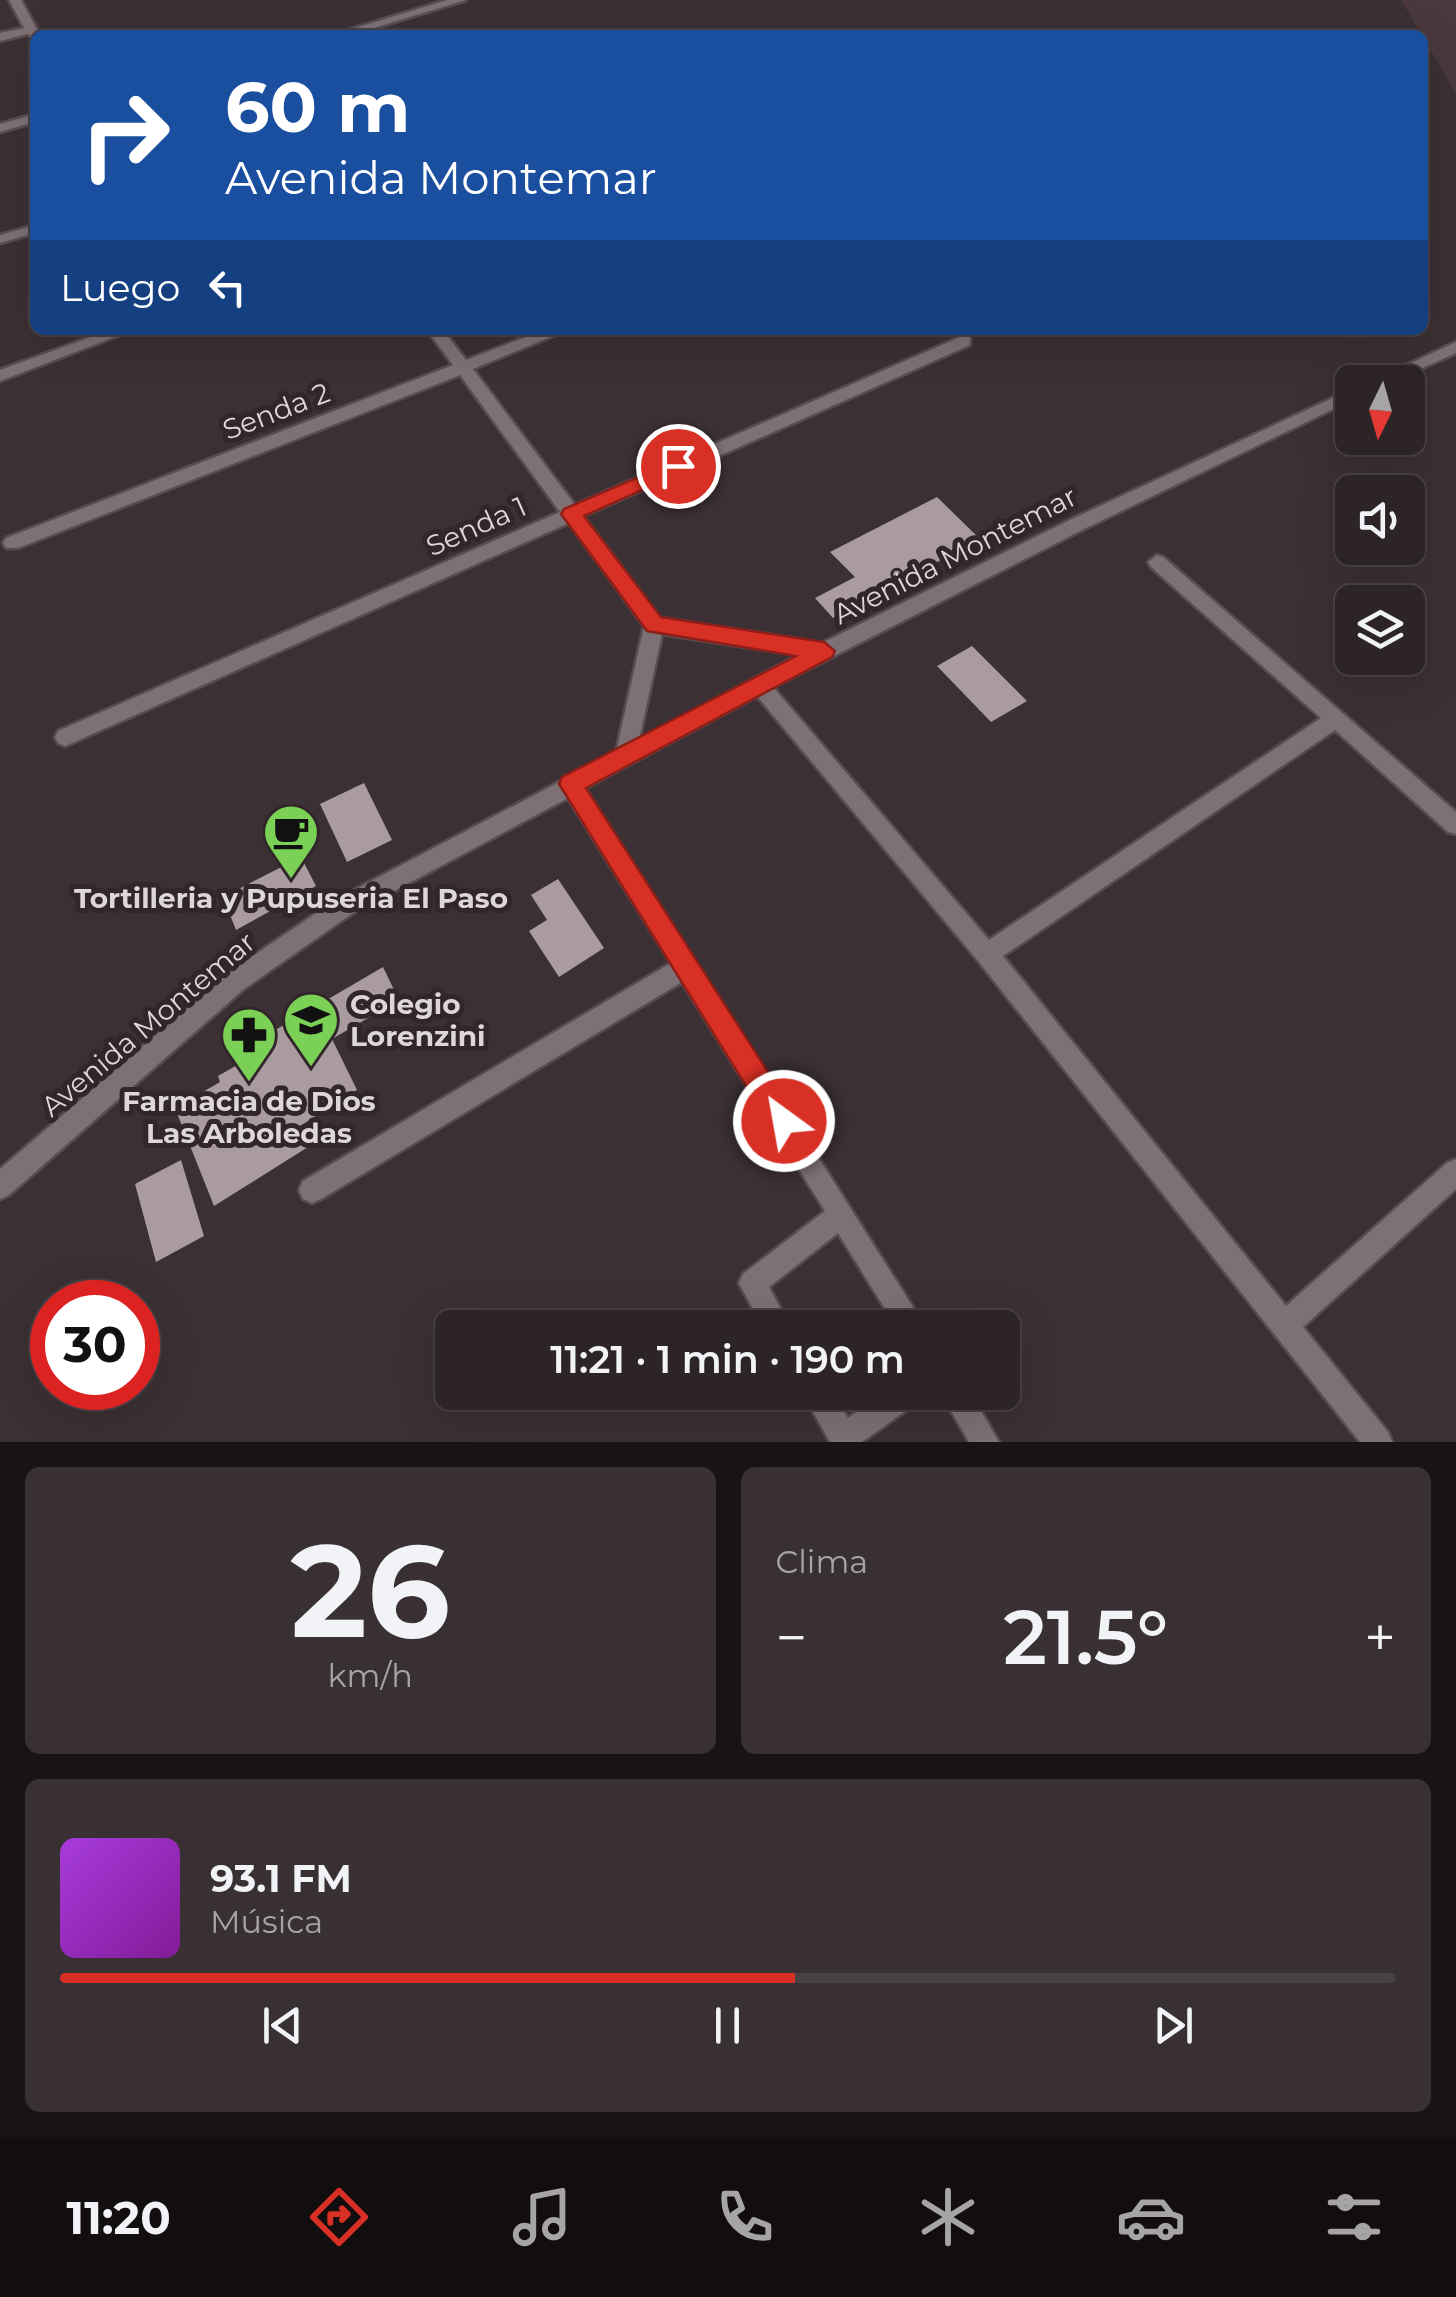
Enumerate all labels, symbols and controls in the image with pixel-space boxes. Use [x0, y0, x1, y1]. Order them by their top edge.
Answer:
text: 60 m [225, 64, 410, 150]
icon: right [60, 70, 190, 200]
text: Avenida Montemar [225, 150, 657, 205]
icon: left [200, 260, 255, 315]
text: Luego [60, 264, 180, 311]
north arrow [1335, 365, 1425, 455]
map controls [1335, 365, 1425, 675]
street label: Senda 2 [218, 375, 334, 447]
pin [636, 424, 721, 509]
icon: arrive [651, 439, 706, 494]
button: sound [1335, 475, 1425, 565]
street label: Avenida Montemar [828, 479, 1082, 631]
street label: Senda 1 [421, 489, 531, 563]
button: layers [1335, 585, 1425, 675]
cafe icon: Tortilleria y Pupuseria El Paso [261, 802, 321, 881]
place label: Tortilleria y Pupuseria El Paso [74, 881, 508, 915]
street label: Avenida Montemar [34, 925, 262, 1123]
place label: Colegio Lorenzini [350, 987, 485, 1053]
school or university icon: Colegio Lorenzini [281, 990, 341, 1069]
pharmacy icon: Farmacia de Dios Las Arboledas [219, 1005, 279, 1084]
position arrow [732, 1069, 836, 1173]
place label: Farmacia de Dios Las Arboledas [122, 1084, 376, 1150]
speed limit sign: 30 [30, 1280, 160, 1410]
text: 11:21 · 1 min · 190 m [550, 1336, 905, 1383]
text: 26 [290, 1511, 450, 1670]
text: Clima [776, 1542, 868, 1581]
text: 21.5° [1003, 1591, 1168, 1683]
text: − [776, 1604, 807, 1671]
text: + [1364, 1604, 1396, 1671]
text: km/h [328, 1656, 413, 1695]
text: 93.1 FM [210, 1855, 352, 1902]
text: Música [210, 1902, 323, 1941]
icon: previous [255, 1998, 310, 2053]
icon: pause [700, 1998, 755, 2053]
icon: next [1146, 1998, 1201, 2053]
icon: directions [304, 2182, 374, 2252]
icon: music [507, 2182, 577, 2252]
icon: phone [710, 2182, 780, 2252]
icon: climate [913, 2182, 983, 2252]
icon: car [1116, 2182, 1186, 2252]
icon: filters [1319, 2182, 1389, 2252]
text: 11:20 [67, 2190, 171, 2245]

